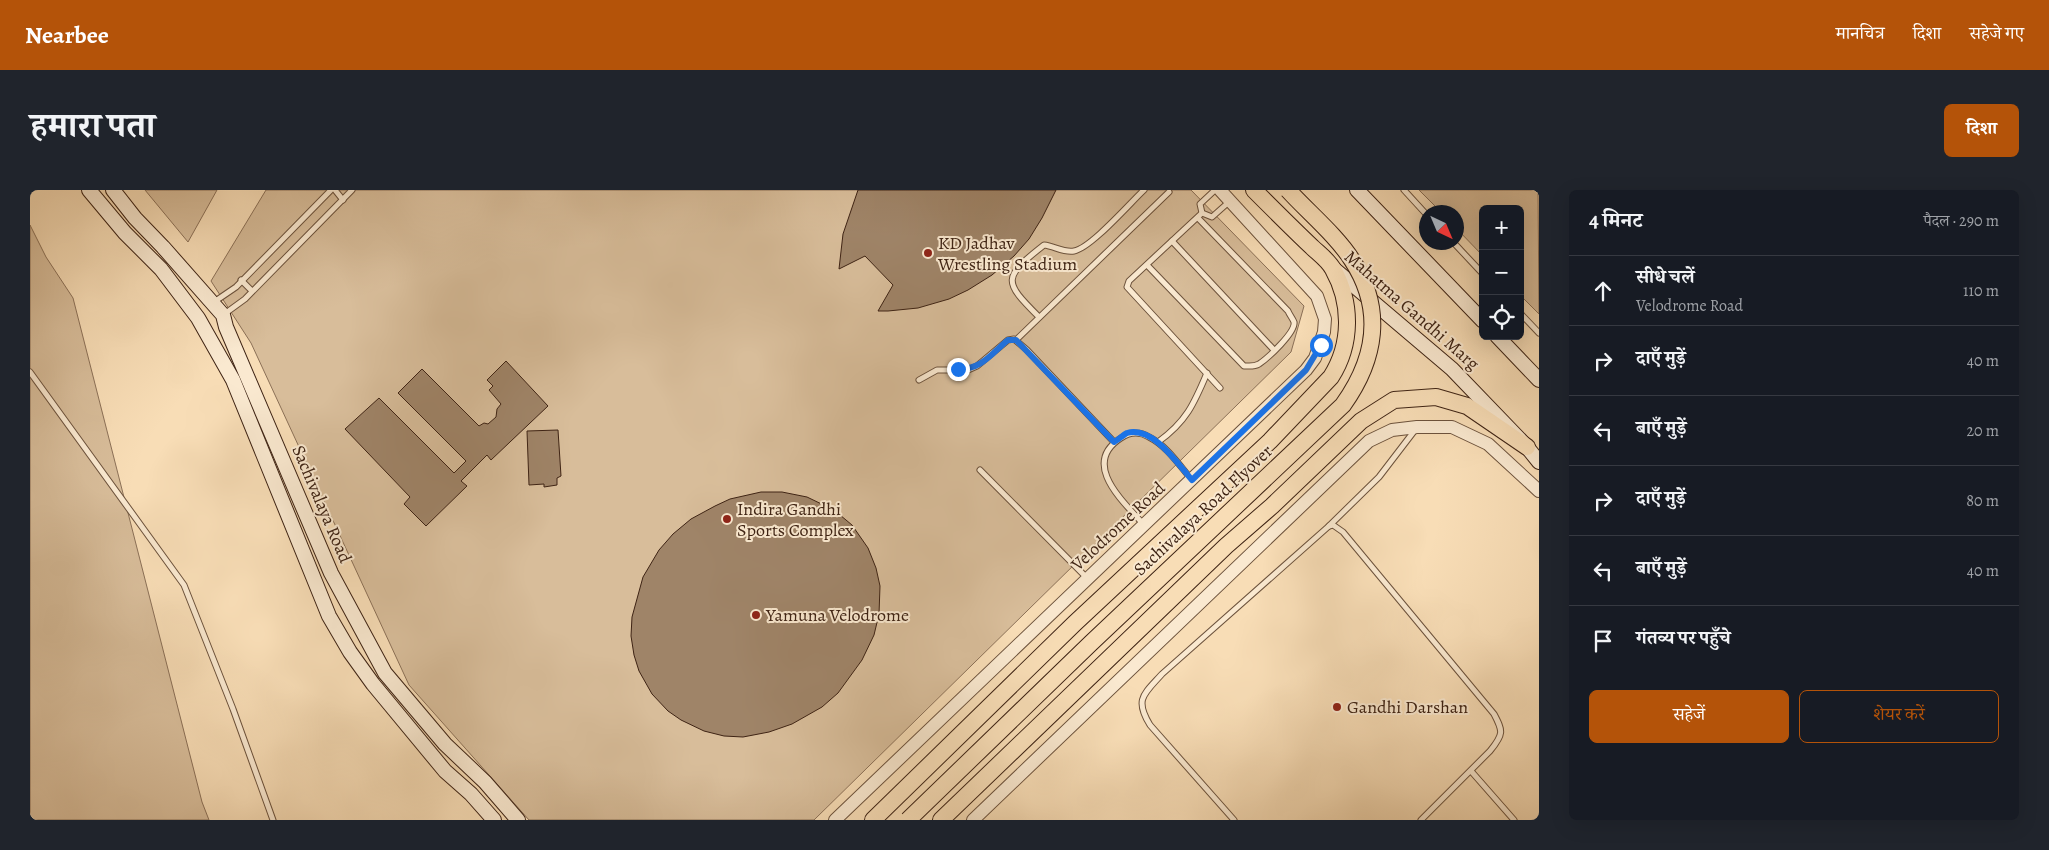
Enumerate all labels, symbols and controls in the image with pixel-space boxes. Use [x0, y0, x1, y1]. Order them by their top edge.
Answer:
text: Nearbee [25, 19, 109, 51]
text: मानचित्र [1836, 21, 1885, 45]
text: दिशा [1913, 21, 1941, 45]
text: सहेजे गए [1969, 21, 2024, 45]
text: हमारा पता [30, 101, 155, 149]
button: दिशा [1944, 104, 2019, 157]
north arrow [1419, 205, 1464, 250]
map controls [1479, 205, 1524, 340]
button: + [1479, 205, 1524, 250]
text: 4 मिनट [1589, 206, 1642, 234]
text: पैदल · 290 m [1923, 210, 1999, 232]
place label: KD Jadhav Wrestling Stadium [937, 231, 1077, 276]
street label: Mahatma Gandhi Marg [1339, 245, 1485, 375]
marker: KD Jadhav Wrestling Stadium [922, 247, 934, 259]
button: − [1479, 250, 1524, 295]
text: सीधे चलें [1636, 264, 1694, 290]
icon: ahead [1589, 277, 1617, 305]
text: 110 m [1963, 280, 1999, 302]
button: locate [1479, 295, 1524, 340]
text: Velodrome Road [1636, 295, 1743, 317]
route start [1310, 334, 1333, 357]
text: दाएँ मुड़ें [1636, 345, 1686, 371]
icon: right [1589, 347, 1617, 375]
text: 40 m [1967, 350, 1999, 372]
route end [947, 358, 970, 381]
text: बाएँ मुड़ें [1636, 415, 1686, 441]
icon: left [1589, 417, 1617, 445]
text: 20 m [1966, 420, 1999, 442]
street label: Sachivalaya Road Flyover [1128, 439, 1278, 581]
street label: Sachivalaya Road [286, 441, 358, 567]
street label: Velodrome Road [1065, 476, 1170, 577]
text: दाएँ मुड़ें [1636, 485, 1686, 511]
icon: right [1589, 487, 1617, 515]
text: 80 m [1966, 490, 1999, 512]
place label: Indira Gandhi Sports Complex [737, 497, 854, 542]
marker: Indira Gandhi Sports Complex [721, 513, 733, 525]
text: बाएँ मुड़ें [1636, 555, 1686, 581]
icon: left [1589, 557, 1617, 585]
text: 40 m [1967, 560, 1999, 582]
place label: Yamuna Velodrome [765, 603, 909, 627]
marker: Yamuna Velodrome [750, 609, 762, 621]
text: गंतव्य पर पहुँचे [1636, 625, 1731, 651]
icon: arrive [1589, 627, 1617, 655]
button: सहेजें [1589, 690, 1789, 743]
button: शेयर करें [1799, 690, 1999, 743]
place label: Gandhi Darshan [1347, 695, 1468, 719]
marker: Gandhi Darshan [1331, 701, 1343, 713]

